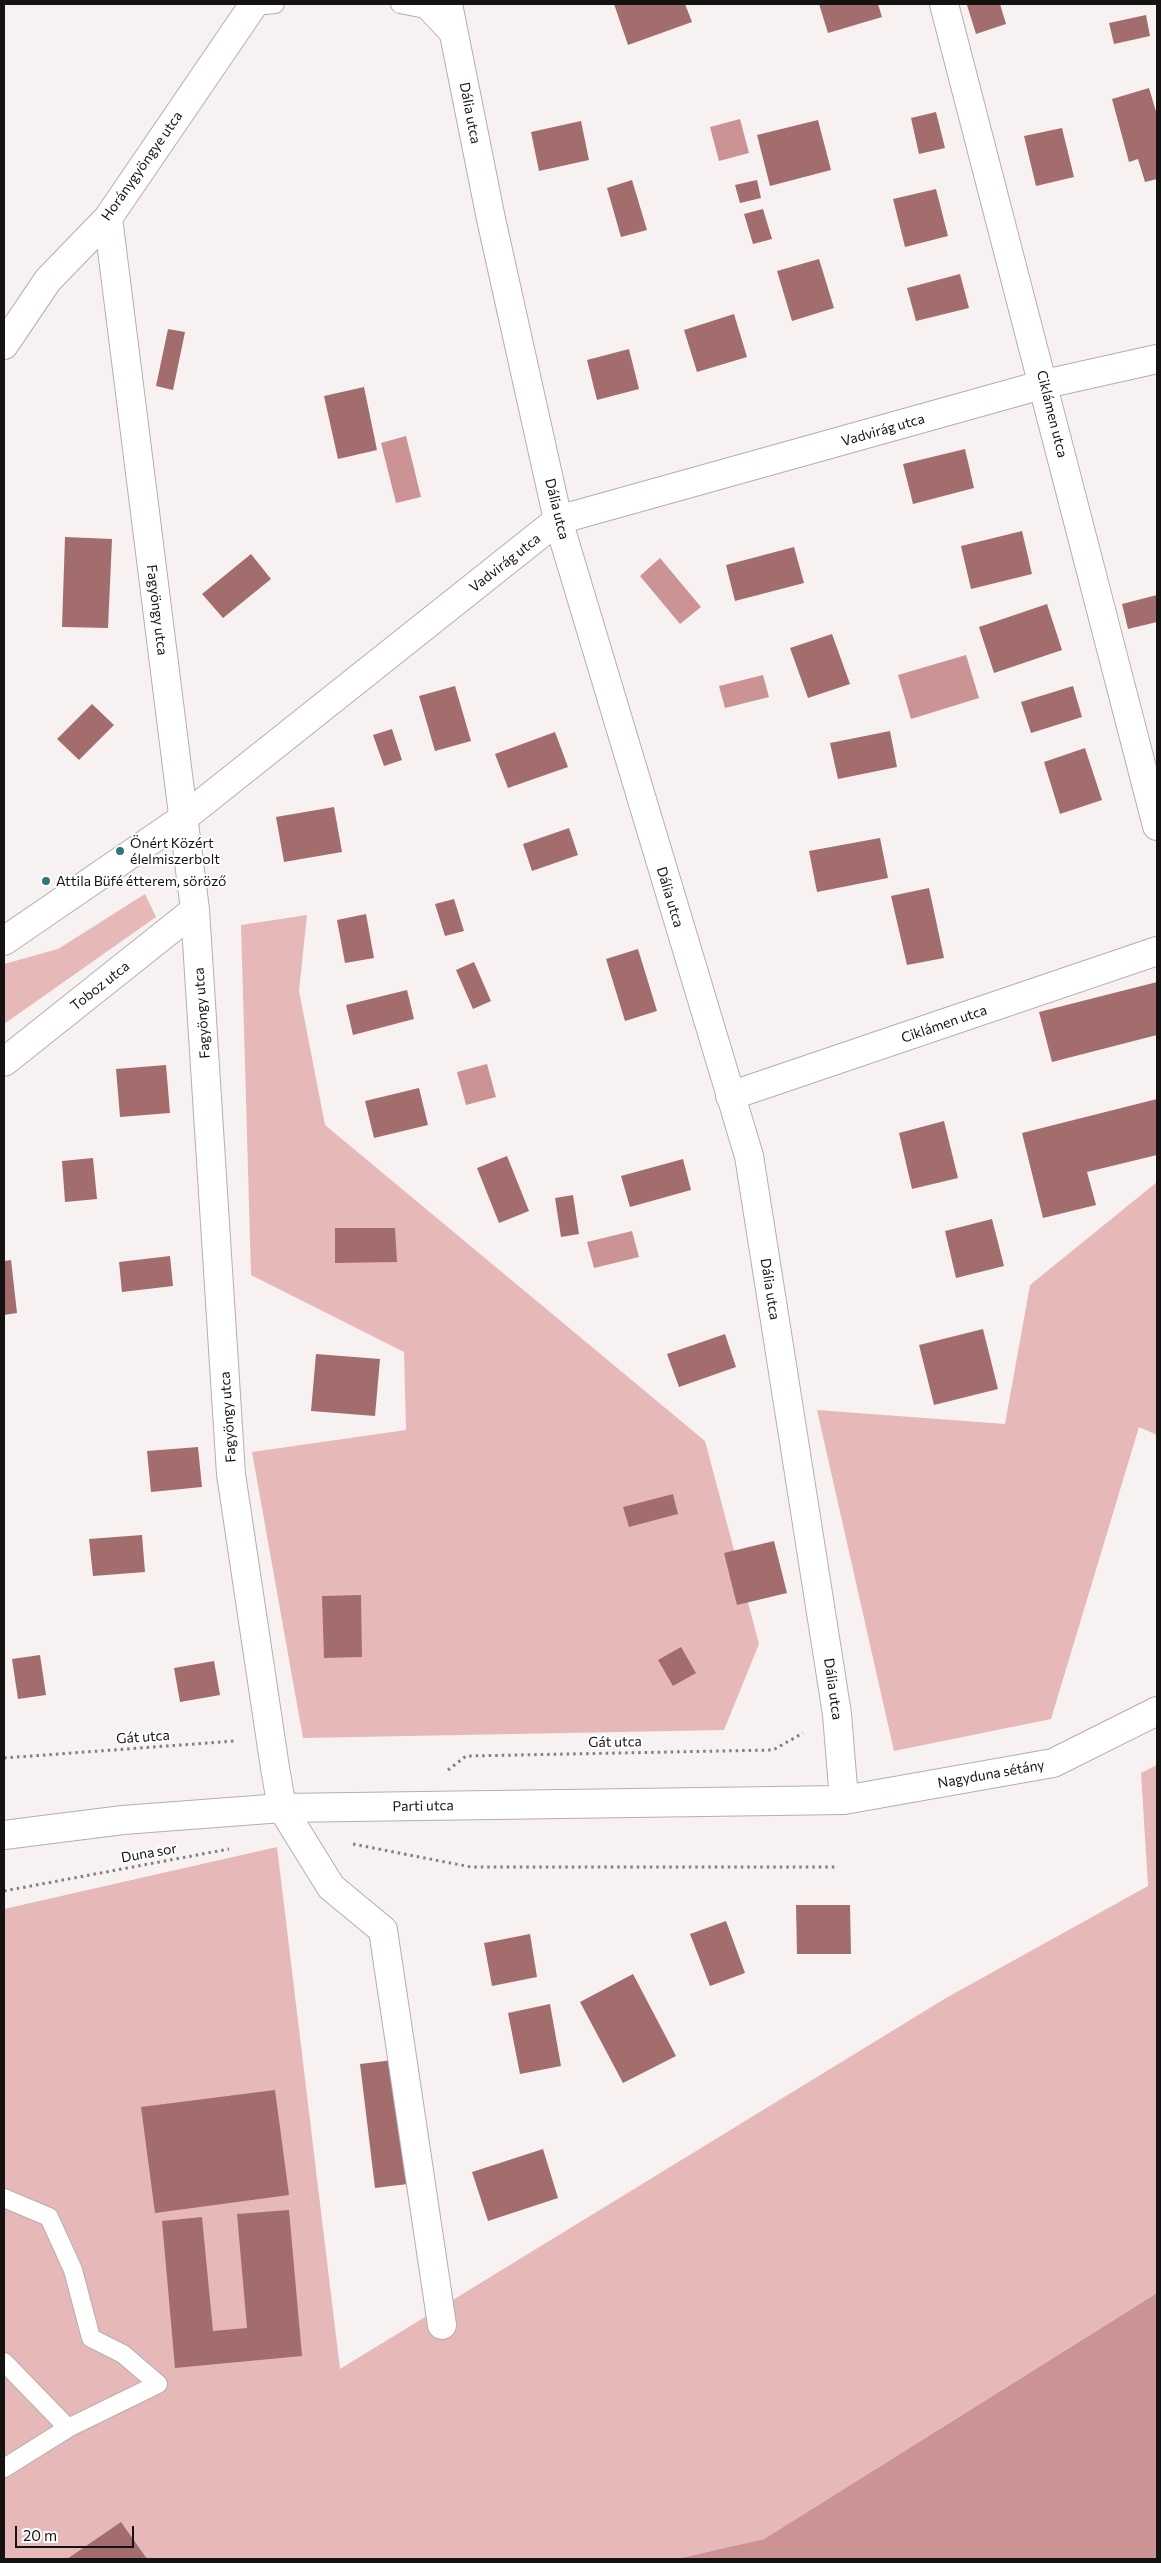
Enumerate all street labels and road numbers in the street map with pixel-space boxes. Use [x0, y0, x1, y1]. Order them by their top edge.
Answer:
street label: Dália utca [456, 81, 484, 145]
street label: Horánygyöngye utca [98, 108, 186, 224]
street label: Ciklámen utca [1033, 369, 1071, 459]
street label: Vadvirág utca [839, 410, 927, 450]
street label: Dália utca [541, 477, 573, 541]
street label: Vadvirág utca [466, 530, 544, 596]
street label: Fagyöngy utca [143, 564, 171, 656]
street label: Dália utca [653, 865, 687, 929]
street label: Toboz utca [67, 958, 133, 1014]
street label: Fagyöngy utca [190, 967, 214, 1059]
street label: Ciklámen utca [899, 1001, 989, 1047]
street label: Dália utca [757, 1257, 783, 1321]
street label: Fagyöngy utca [216, 1371, 240, 1463]
street label: Dália utca [820, 1657, 846, 1721]
street label: Gát utca [116, 1727, 170, 1747]
street label: Gát utca [588, 1733, 642, 1751]
street label: Nagyduna sétány [936, 1756, 1046, 1792]
street label: Parti utca [392, 1797, 454, 1815]
street label: Duna sor [120, 1840, 178, 1866]

